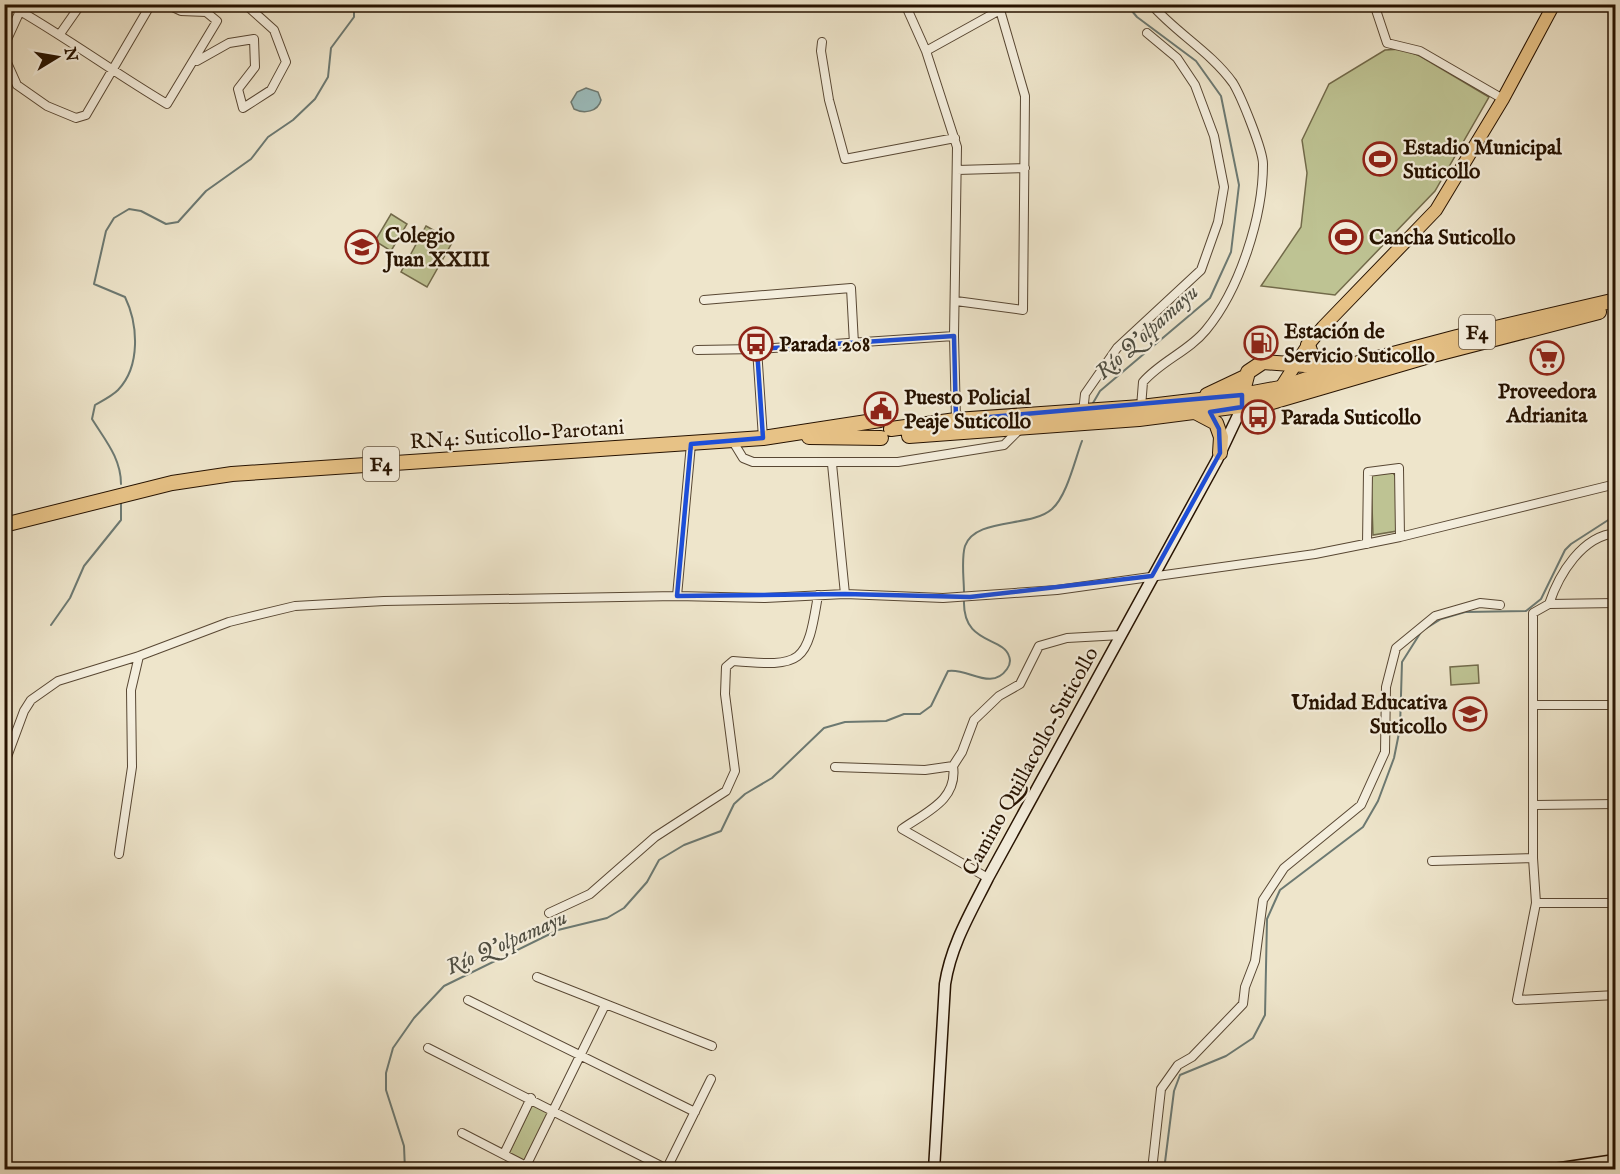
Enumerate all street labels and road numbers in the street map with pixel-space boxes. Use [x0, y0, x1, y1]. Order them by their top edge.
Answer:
road number: F4 [1459, 315, 1495, 349]
street label: RN4: Suticollo-Parotani [409, 415, 625, 456]
road number: F4 [363, 447, 399, 481]
street label: Camino Quillacollo-Suticollo [957, 643, 1106, 881]

